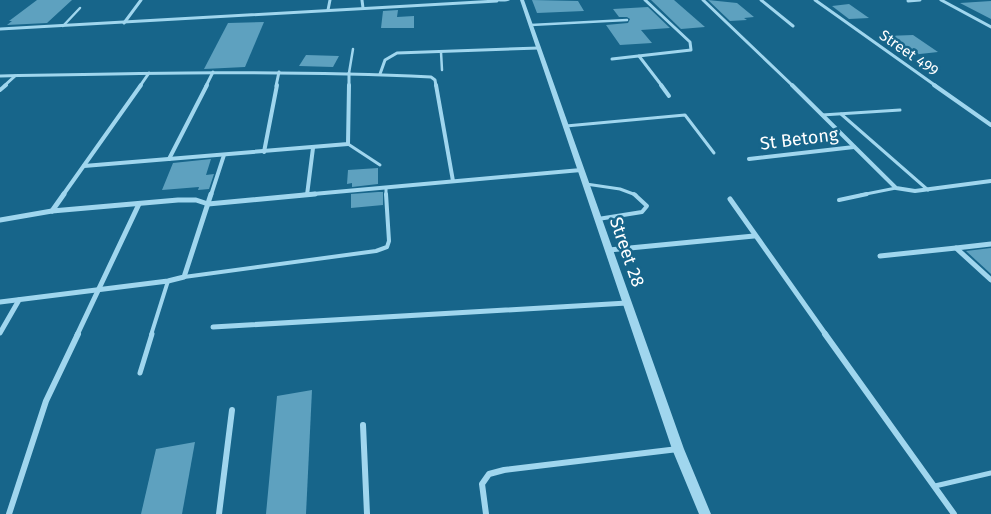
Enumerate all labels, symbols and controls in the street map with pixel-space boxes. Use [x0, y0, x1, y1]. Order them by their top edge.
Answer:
street label: Street 499 [876, 26, 942, 80]
street label: St Betong [759, 123, 840, 155]
street label: Street 28 [605, 214, 649, 290]

